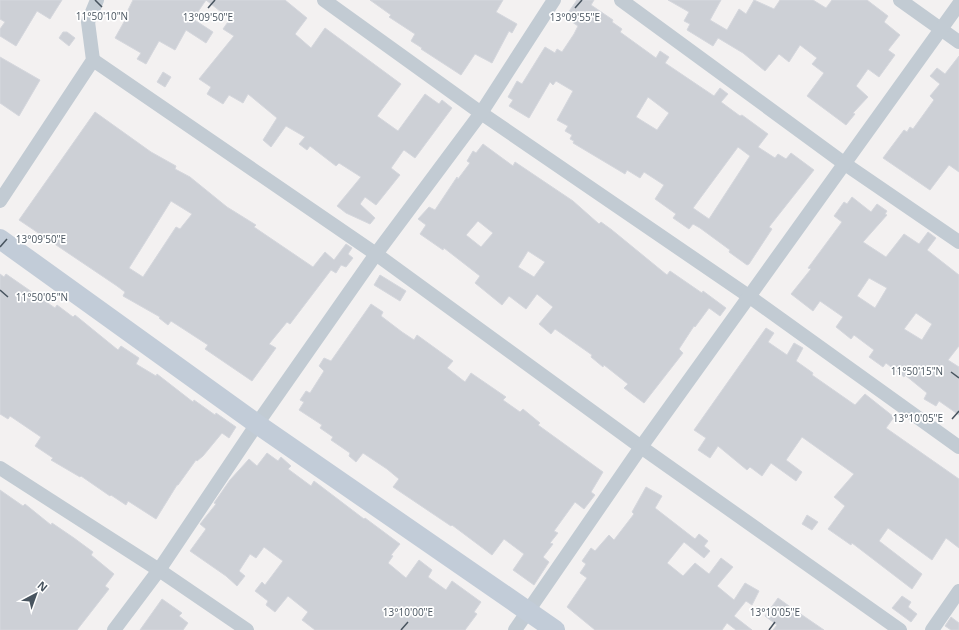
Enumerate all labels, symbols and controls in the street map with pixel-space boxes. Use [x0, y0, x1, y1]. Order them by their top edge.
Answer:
text: 11°50'10"N [76, 9, 128, 23]
text: 13°09'50"E [183, 10, 233, 24]
text: 13°09'55"E [550, 10, 600, 24]
text: 13°09'50"E [16, 232, 66, 246]
text: 11°50'05"N [16, 290, 68, 304]
text: 11°50'15"N [891, 364, 943, 378]
text: 13°10'05"E [893, 411, 943, 425]
north arrow [16, 574, 56, 614]
text: N [35, 577, 51, 595]
text: 13°10'00"E [383, 605, 433, 619]
text: 13°10'05"E [750, 605, 800, 619]

